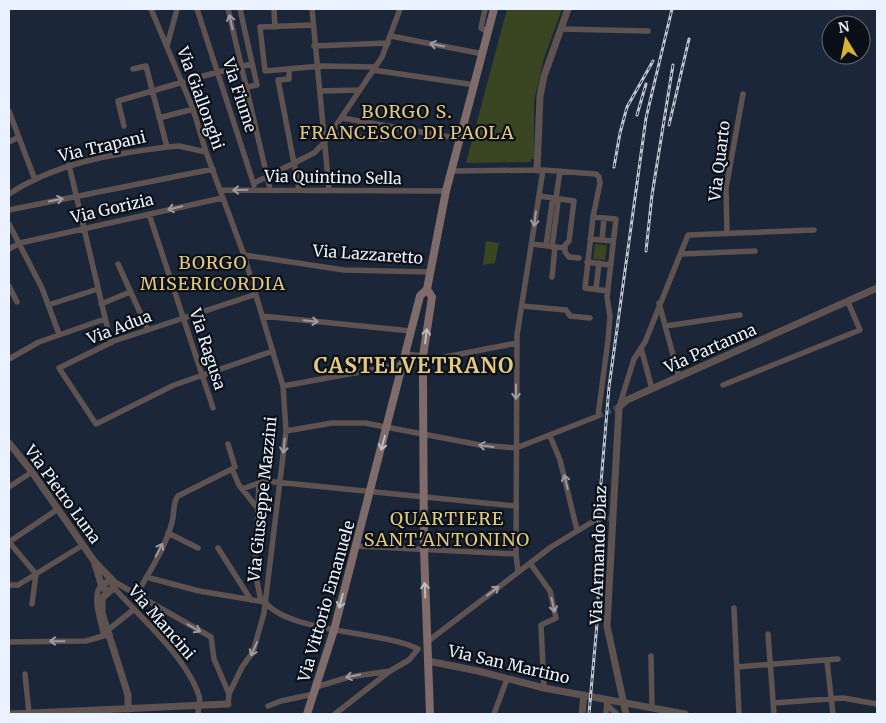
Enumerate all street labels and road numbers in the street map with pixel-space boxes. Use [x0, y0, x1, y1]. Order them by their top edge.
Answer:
street label: Via Giallonghi [173, 43, 229, 152]
street label: Via Fiume [218, 54, 261, 135]
street label: Via Quarto [704, 120, 734, 203]
street label: Via Trapani [55, 126, 148, 166]
street label: Via Quintino Sella [263, 166, 402, 188]
street label: Via Gorizia [68, 189, 156, 227]
street label: Via Lazzaretto [311, 240, 424, 268]
street label: Via Adua [83, 305, 154, 349]
street label: Via Ragusa [185, 305, 231, 393]
street label: Via Partanna [660, 319, 760, 378]
street label: Via Giuseppe Mazzini [243, 415, 281, 584]
street label: Via Pietro Luna [20, 440, 106, 548]
street label: Via Armando Diaz [586, 485, 610, 626]
street label: Via Vittorio Emanuele [293, 518, 359, 685]
street label: Via Mancini [124, 580, 200, 663]
street label: Via San Martino [445, 640, 572, 688]

